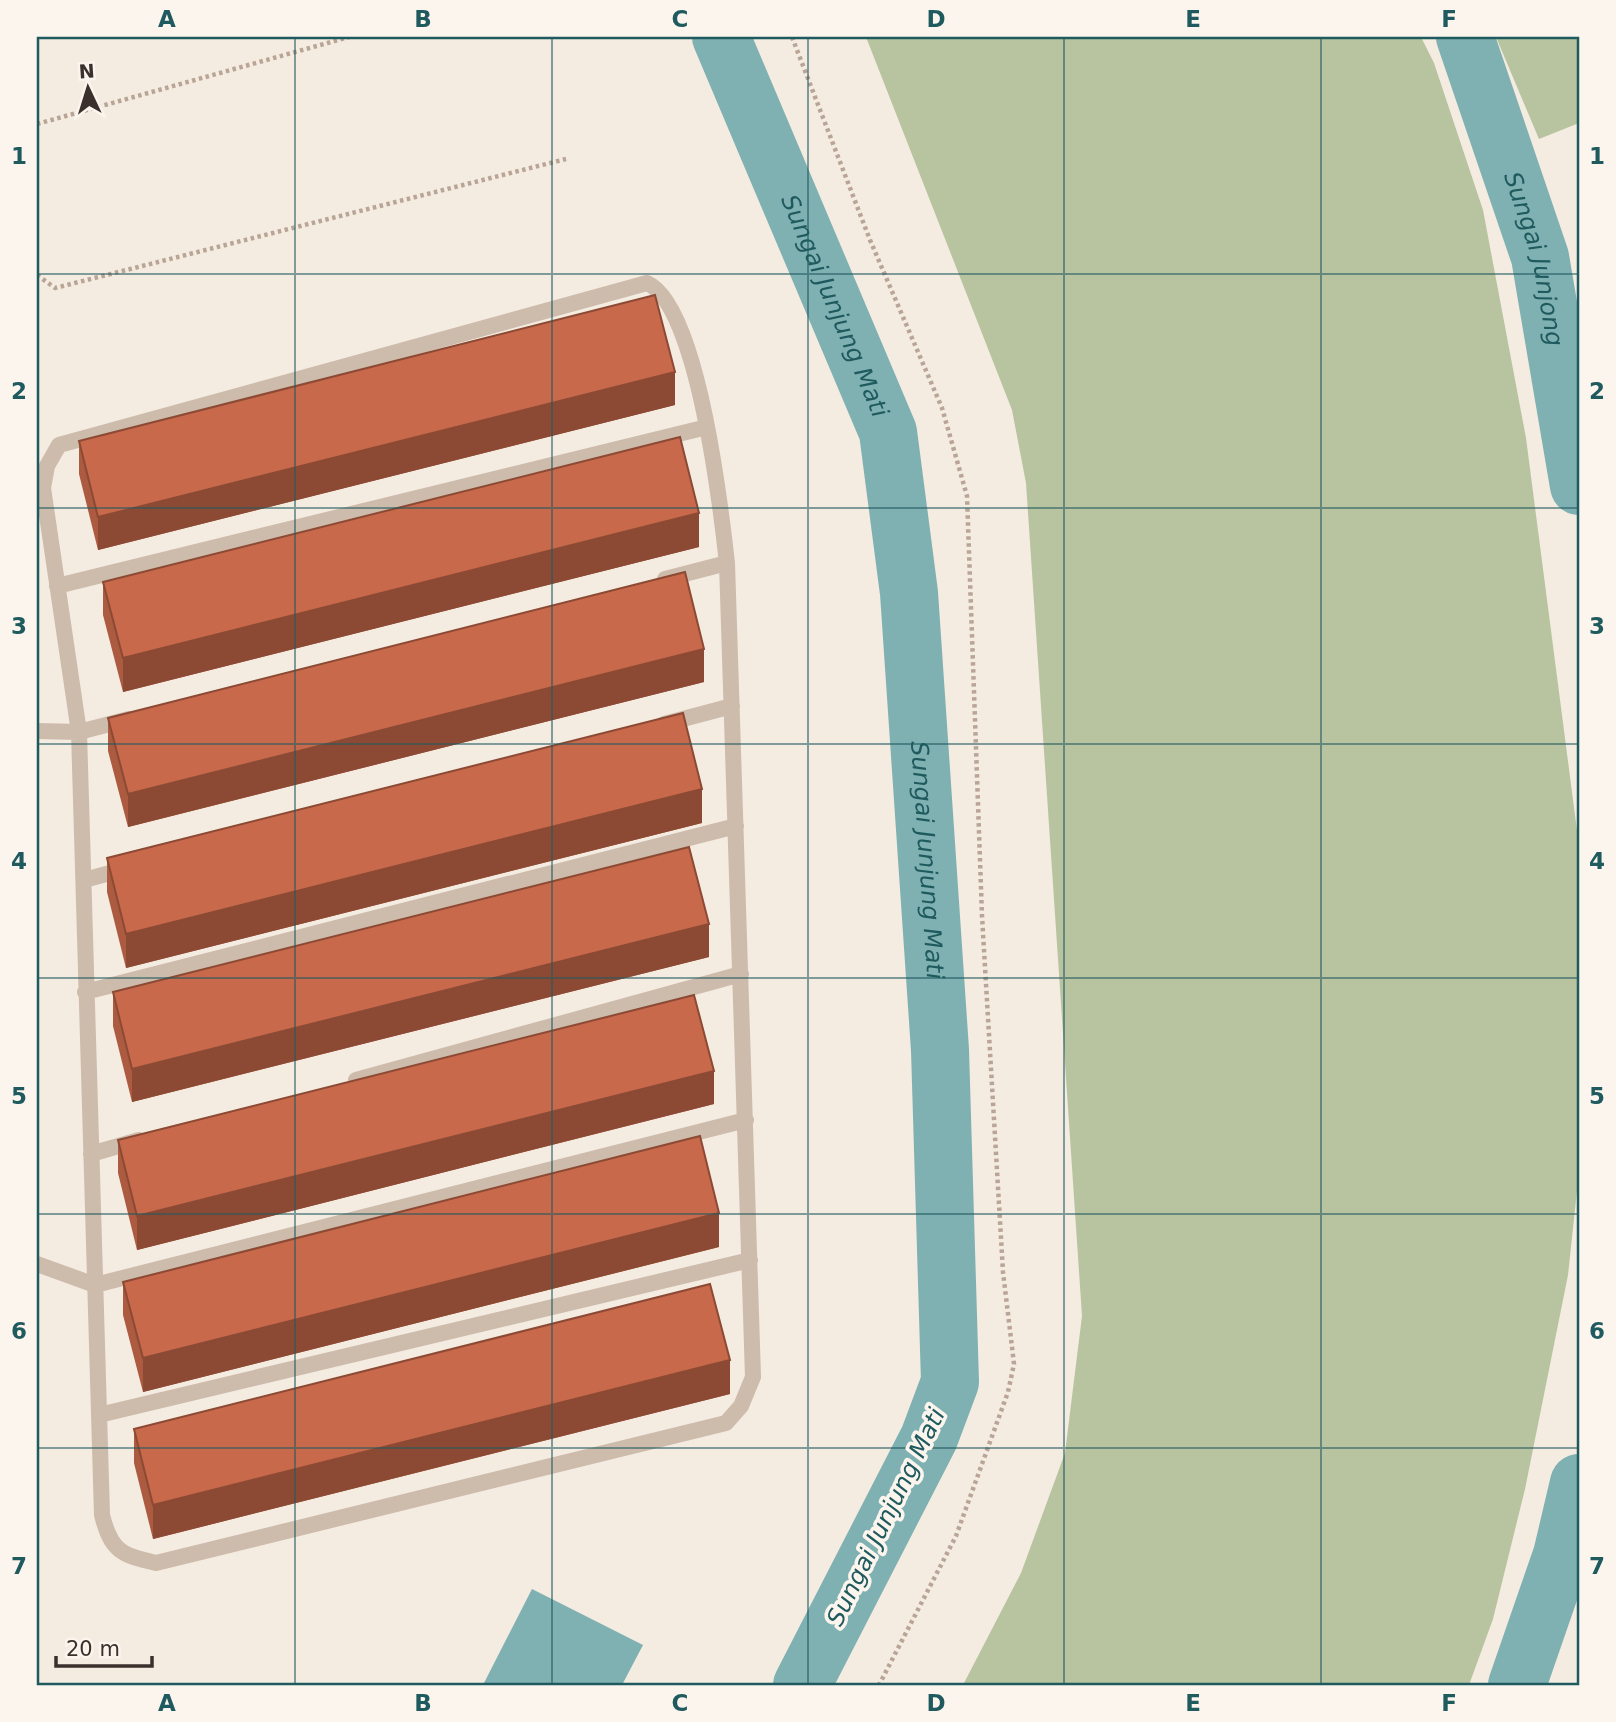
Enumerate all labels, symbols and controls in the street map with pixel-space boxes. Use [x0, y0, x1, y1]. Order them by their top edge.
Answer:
text: A [158, 6, 176, 32]
text: B [414, 6, 432, 32]
text: C [672, 6, 688, 32]
text: D [926, 6, 946, 32]
text: E [1185, 6, 1201, 32]
text: F [1441, 6, 1457, 32]
north arrow [52, 52, 122, 122]
text: N [78, 60, 96, 83]
text: 1 [11, 143, 27, 169]
text: 1 [1589, 143, 1605, 169]
water label: Sungai Junjong [1498, 168, 1569, 348]
water label: Sungai Junjung Mati [775, 190, 894, 422]
text: 2 [11, 378, 27, 404]
text: 2 [1589, 378, 1605, 404]
text: 3 [11, 613, 27, 639]
text: 3 [1589, 613, 1605, 639]
water label: Sungai Junjung Mati [905, 740, 949, 981]
text: 4 [11, 848, 27, 874]
text: 4 [1589, 848, 1605, 874]
text: 5 [11, 1083, 27, 1109]
text: 5 [1589, 1083, 1605, 1109]
text: 6 [11, 1318, 27, 1344]
text: 6 [1589, 1318, 1605, 1344]
water label: Sungai Junjung Mati [821, 1403, 951, 1630]
text: 7 [11, 1553, 27, 1579]
text: 7 [1589, 1553, 1605, 1579]
scale bar [56, 1624, 152, 1668]
text: 20 m [66, 1637, 120, 1661]
text: A [158, 1690, 176, 1716]
text: B [414, 1690, 432, 1716]
text: C [672, 1690, 688, 1716]
text: D [926, 1690, 946, 1716]
text: E [1185, 1690, 1201, 1716]
text: F [1441, 1690, 1457, 1716]

